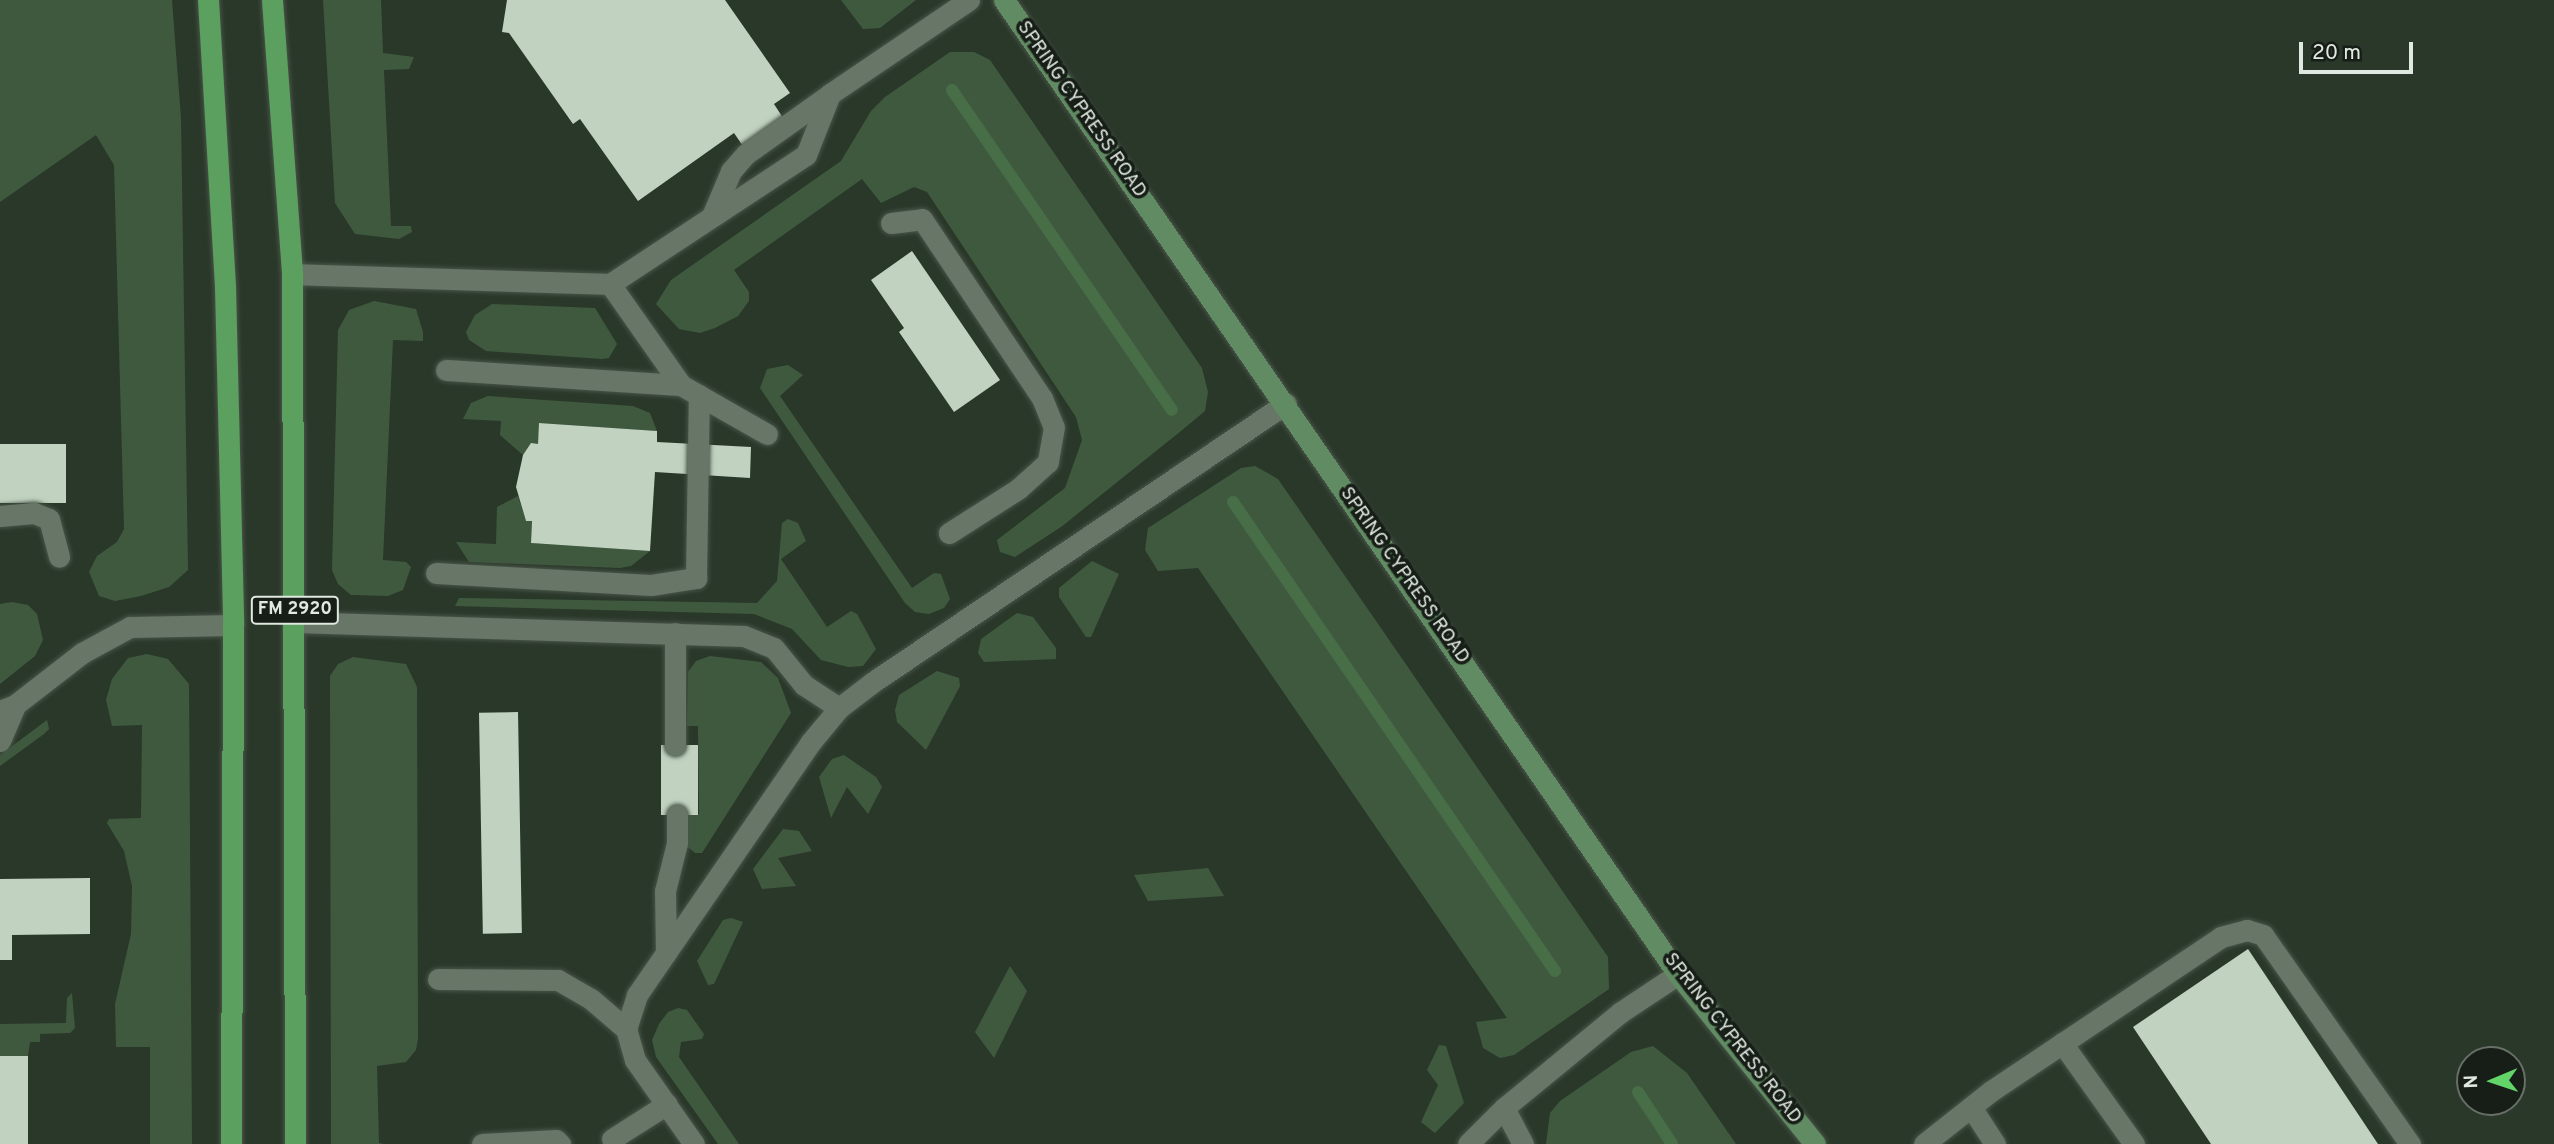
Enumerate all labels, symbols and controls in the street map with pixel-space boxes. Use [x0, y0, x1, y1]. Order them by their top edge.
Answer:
street label: SPRING CYPRESS ROAD [1011, 17, 1151, 203]
scale bar [2302, 28, 2416, 72]
text: 20 m [2312, 40, 2361, 67]
street label: SPRING CYPRESS ROAD [1334, 483, 1474, 669]
road number: FM 2920 [250, 596, 340, 624]
street label: SPRING CYPRESS ROAD [1658, 949, 1806, 1129]
north arrow [2456, 1046, 2526, 1116]
text: N [2460, 1074, 2484, 1089]

